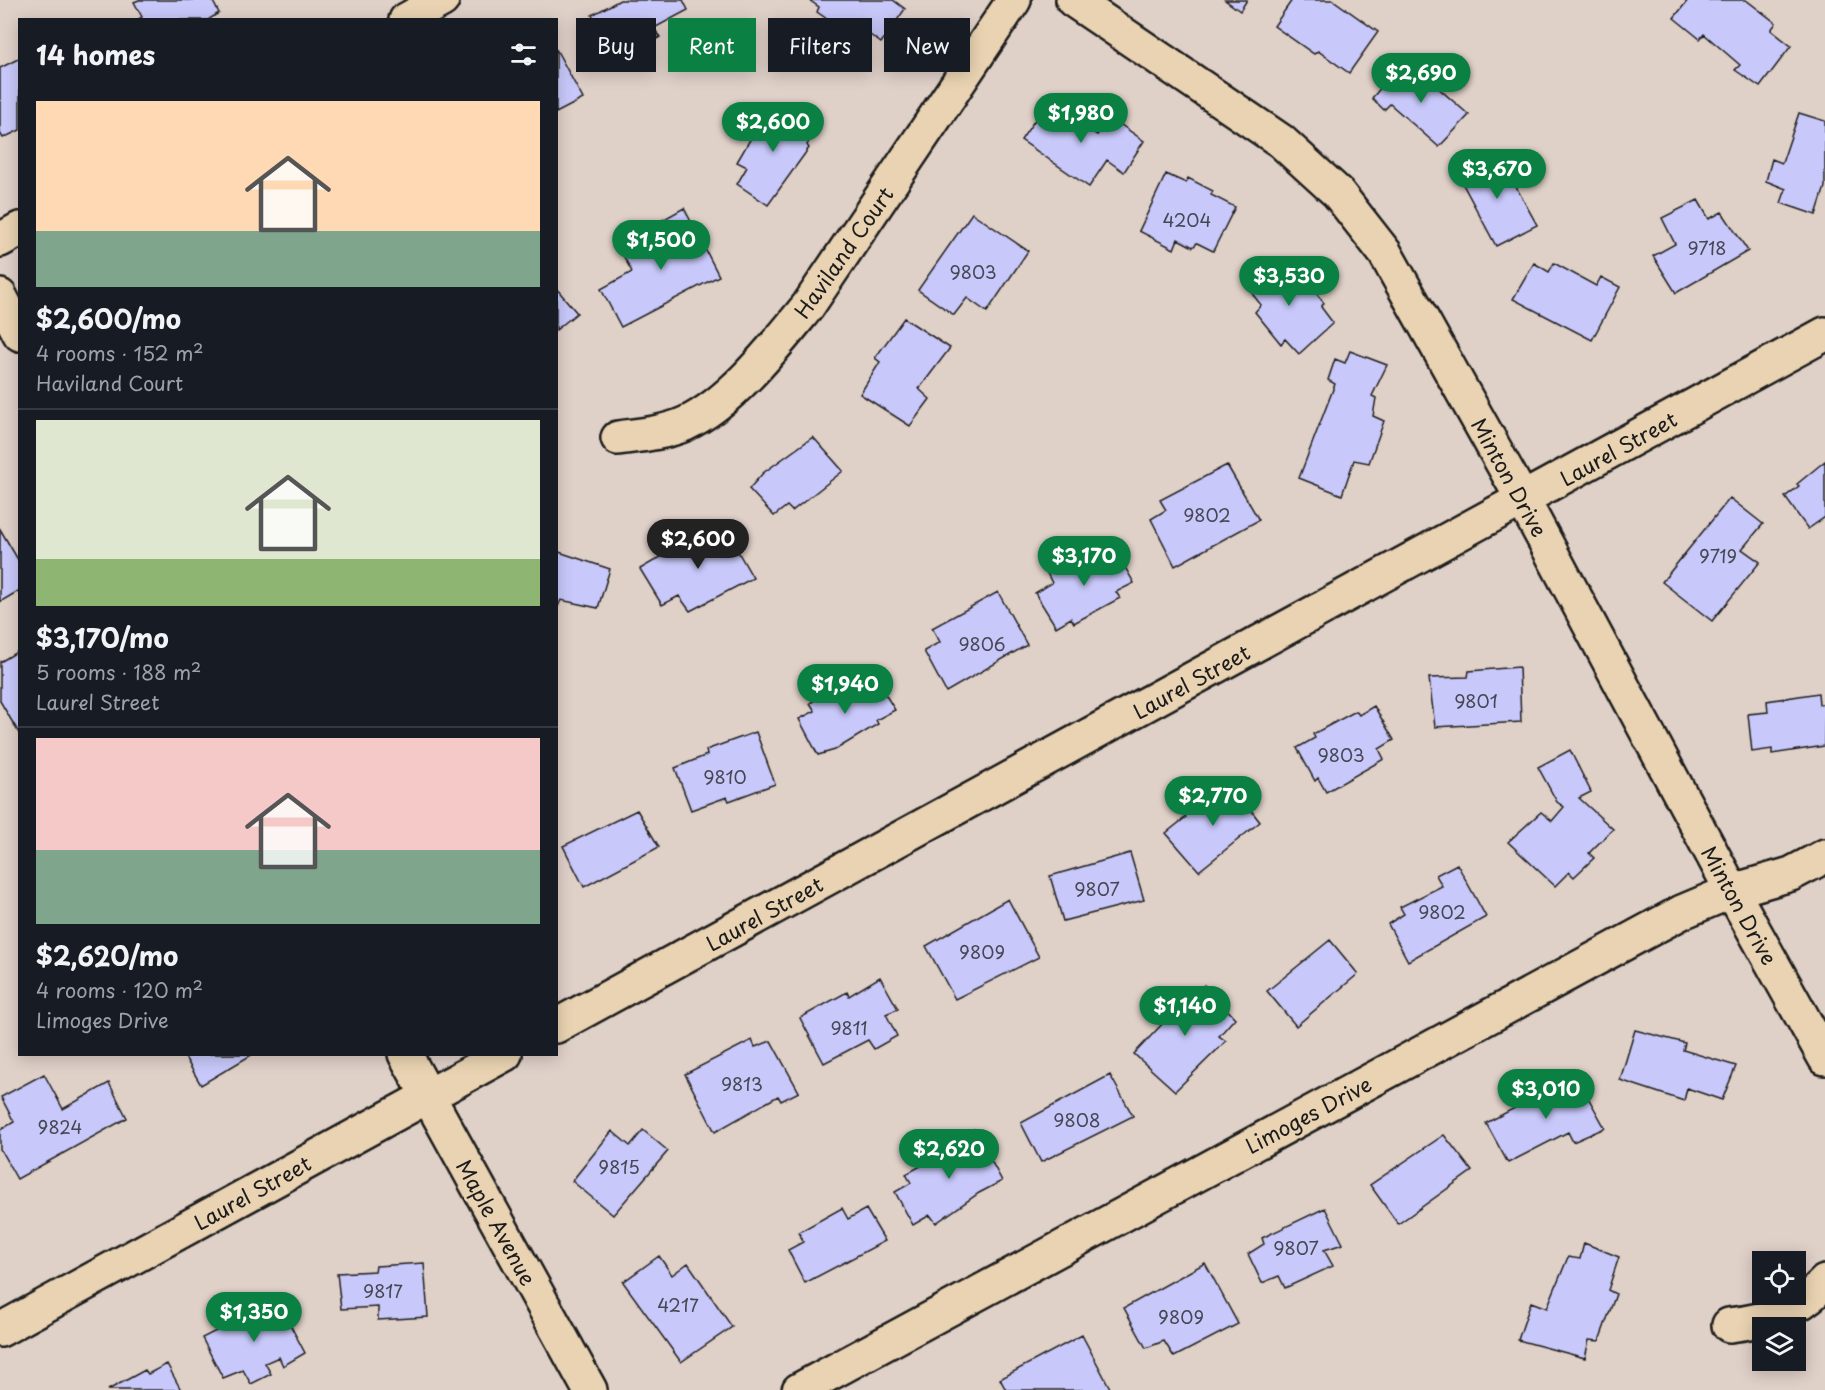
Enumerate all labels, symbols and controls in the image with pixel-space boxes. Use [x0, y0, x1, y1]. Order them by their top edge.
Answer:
chip: Buy [576, 18, 656, 72]
chip: Rent [668, 18, 756, 72]
chip: Filters [768, 18, 872, 72]
chip: New [884, 18, 970, 72]
text: 14 homes [36, 35, 155, 74]
icon: filters [507, 38, 540, 71]
pin: $2,690 [1372, 53, 1470, 104]
text: $2,690 [1385, 57, 1457, 87]
pin: $1,980 [1032, 93, 1130, 144]
text: $1,980 [1048, 97, 1114, 127]
pin: $2,600 [724, 102, 822, 153]
text: $2,600 [736, 106, 810, 136]
icon: home [234, 140, 342, 248]
pin: $3,670 [1448, 149, 1546, 200]
text: $3,670 [1462, 153, 1532, 183]
street label: Haviland Court [786, 180, 900, 324]
house number: 4204 [1163, 206, 1211, 233]
pin: $1,500 [612, 220, 710, 271]
text: $1,500 [626, 224, 696, 254]
house number: 9718 [1688, 234, 1726, 261]
pin: $3,530 [1240, 256, 1338, 307]
house number: 9803 [949, 258, 997, 285]
text: $3,530 [1253, 260, 1325, 290]
text: $2,600/mo [36, 299, 181, 338]
text: 4 rooms · 152 m² [36, 338, 204, 368]
text: Haviland Court [36, 368, 183, 398]
street label: Laurel Street [1554, 403, 1682, 493]
street label: Minton Drive [1464, 412, 1556, 542]
icon: home [234, 459, 342, 567]
house number: 9802 [1183, 501, 1231, 528]
pin: $2,600 [649, 519, 747, 570]
text: $2,600 [661, 523, 735, 553]
pin: $3,170 [1035, 536, 1133, 587]
text: $3,170 [1052, 540, 1116, 570]
house number: 9719 [1699, 542, 1737, 569]
text: $3,170/mo [36, 618, 169, 657]
house number: 9806 [958, 630, 1006, 657]
street label: Laurel Street [1127, 636, 1255, 726]
text: 5 rooms · 188 m² [36, 657, 201, 687]
pin: $1,940 [796, 664, 894, 715]
text: $1,940 [811, 668, 879, 698]
text: Laurel Street [36, 687, 159, 717]
house number: 9801 [1454, 687, 1498, 714]
house number: 9803 [1317, 741, 1365, 768]
house number: 9810 [703, 763, 747, 790]
pin: $2,770 [1164, 776, 1262, 827]
icon: home [234, 777, 342, 885]
text: $2,770 [1179, 780, 1247, 810]
street label: Minton Drive [1694, 840, 1786, 970]
street label: Laurel Street [700, 868, 828, 958]
house number: 9807 [1074, 875, 1120, 902]
house number: 9802 [1418, 898, 1466, 925]
text: $2,620/mo [36, 936, 178, 975]
house number: 9809 [959, 938, 1005, 965]
text: 4 rooms · 120 m² [36, 975, 203, 1005]
pin: $1,140 [1136, 986, 1234, 1037]
text: $1,140 [1154, 990, 1216, 1020]
text: Limoges Drive [36, 1005, 169, 1035]
house number: 9811 [830, 1014, 868, 1041]
street label: Limoges Drive [1239, 1067, 1377, 1161]
pin: $3,010 [1497, 1069, 1595, 1120]
house number: 9813 [721, 1070, 763, 1097]
text: $3,010 [1512, 1073, 1580, 1103]
house number: 9808 [1053, 1106, 1101, 1133]
house number: 9824 [38, 1113, 82, 1140]
pin: $2,620 [900, 1129, 998, 1180]
text: $2,620 [913, 1133, 985, 1163]
street label: Laurel Street [188, 1147, 316, 1237]
street label: Maple Avenue [449, 1153, 545, 1291]
house number: 9815 [598, 1153, 640, 1180]
house number: 9807 [1273, 1234, 1319, 1261]
map controls [1752, 1251, 1806, 1371]
button: locate [1752, 1251, 1806, 1305]
house number: 9817 [363, 1277, 403, 1304]
house number: 4217 [657, 1291, 699, 1318]
pin: $1,350 [205, 1292, 303, 1343]
text: $1,350 [220, 1296, 288, 1326]
house number: 9809 [1158, 1303, 1204, 1330]
button: layers [1752, 1317, 1806, 1371]

